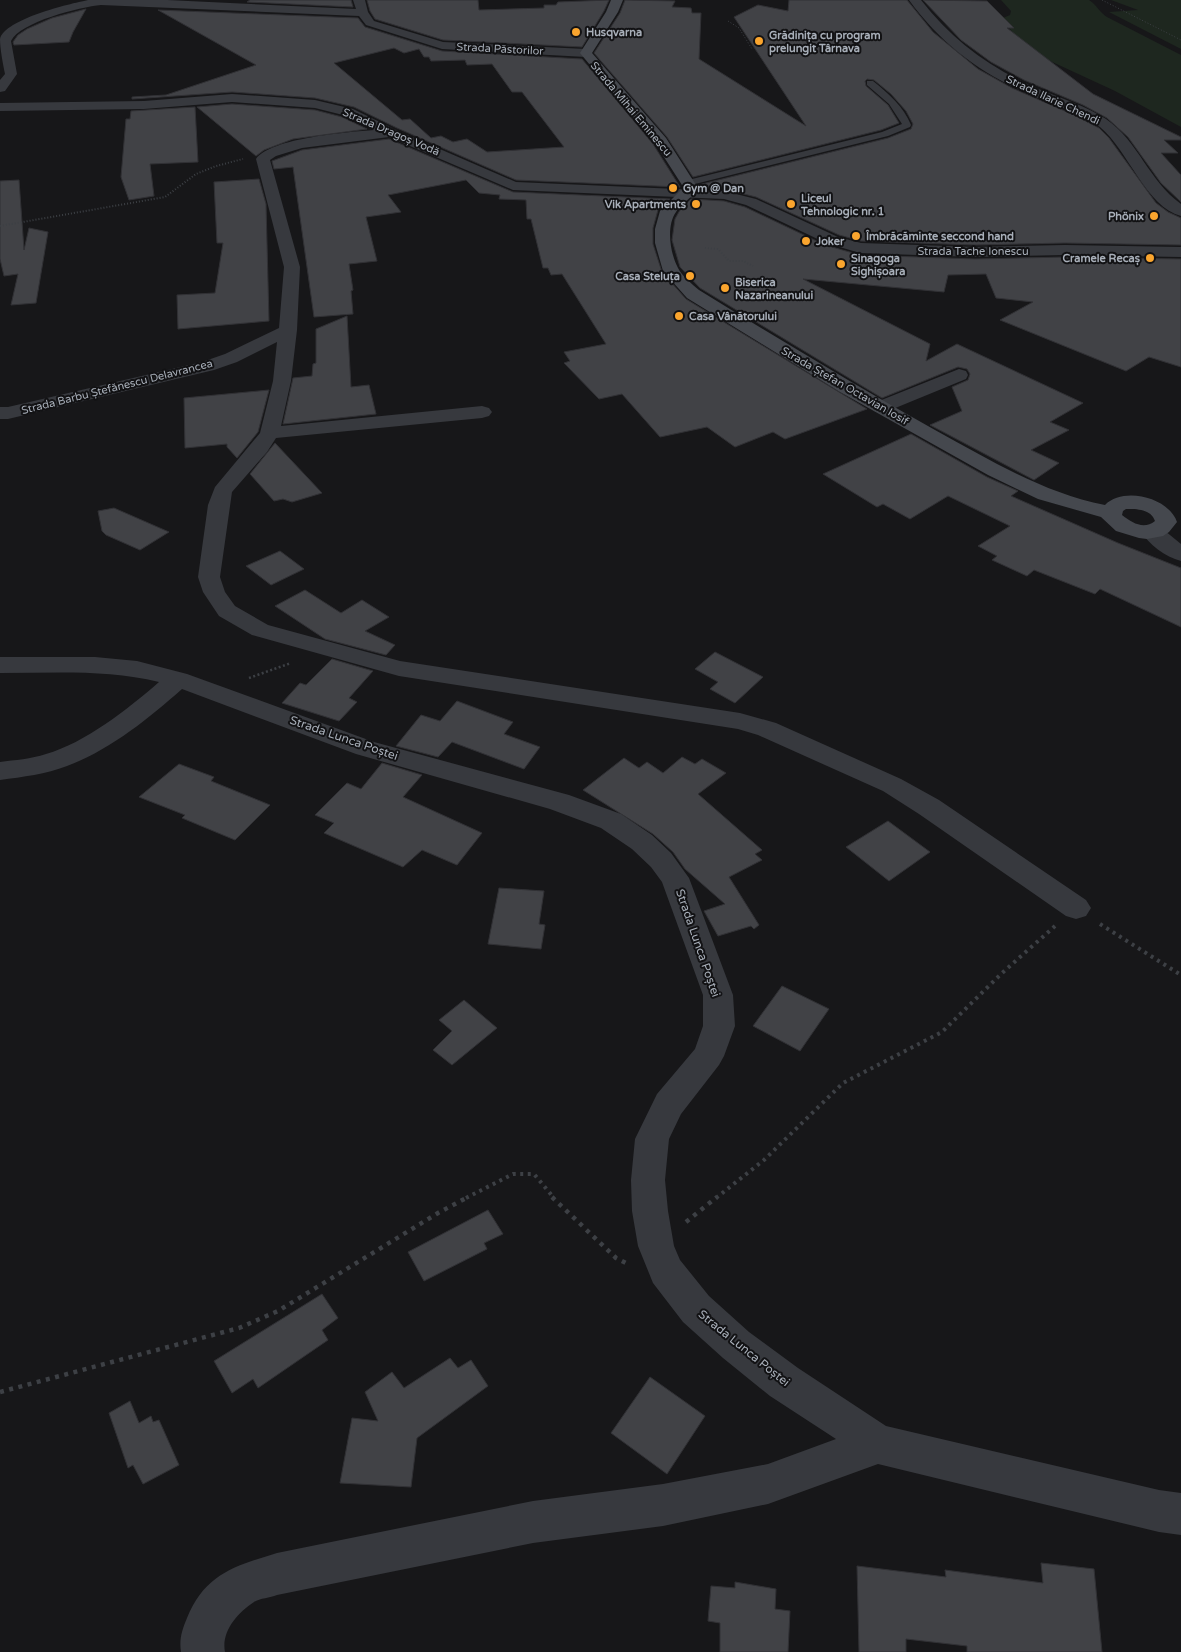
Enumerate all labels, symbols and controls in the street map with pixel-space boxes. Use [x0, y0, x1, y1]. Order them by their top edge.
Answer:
marker: Husqvarna [570, 26, 582, 38]
place label: Husqvarna [586, 26, 642, 40]
place label: Grădinița cu program prelungit Târnava [769, 29, 881, 56]
marker: Grădinița cu program prelungit Târnava [753, 35, 765, 47]
street label: Strada Păstorilor [456, 40, 545, 58]
street label: Strada Mihai Eminescu [588, 59, 674, 159]
street label: Strada Ilarie Chendi [1004, 73, 1102, 127]
street label: Strada Dragoș Vodă [340, 106, 442, 158]
marker: Gym @ Dan [667, 182, 679, 194]
place label: Gym @ Dan [683, 182, 744, 196]
place label: Liceul Tehnologic nr. 1 [800, 192, 884, 219]
place label: Vik Apartments [605, 198, 687, 212]
marker: Vik Apartments [690, 198, 702, 210]
marker: Liceul Tehnologic nr. 1 [785, 198, 797, 210]
place label: Phönix [1108, 210, 1144, 223]
marker: Phönix [1148, 210, 1160, 222]
place label: Îmbrăcăminte seccond hand [865, 229, 1014, 243]
marker: Îmbrăcăminte seccond hand [850, 230, 862, 242]
marker: Joker [800, 235, 812, 247]
place label: Joker [815, 235, 845, 248]
street label: Strada Tache Ionescu [917, 245, 1029, 258]
place label: Sinagoga Sighișoara [851, 252, 905, 279]
place label: Cramele Recaș [1063, 252, 1141, 266]
marker: Cramele Recaș [1144, 252, 1156, 264]
marker: Sinagoga Sighișoara [835, 258, 847, 270]
place label: Casa Steluța [615, 270, 680, 284]
marker: Casa Steluța [684, 270, 696, 282]
place label: Biserica Nazarineanului [735, 276, 814, 302]
marker: Biserica Nazarineanului [719, 282, 731, 294]
marker: Casa Vânătorului [673, 310, 685, 322]
place label: Casa Vânătorului [689, 310, 777, 323]
street label: Strada Ștefan Octavian Iosif [779, 344, 912, 428]
street label: Strada Barbu Ștefănescu Delavrancea [20, 357, 214, 417]
street label: Strada Lunca Poștei [288, 713, 400, 763]
street label: Strada Lunca Poștei [673, 887, 723, 999]
street label: Strada Lunca Poștei [696, 1307, 792, 1389]

